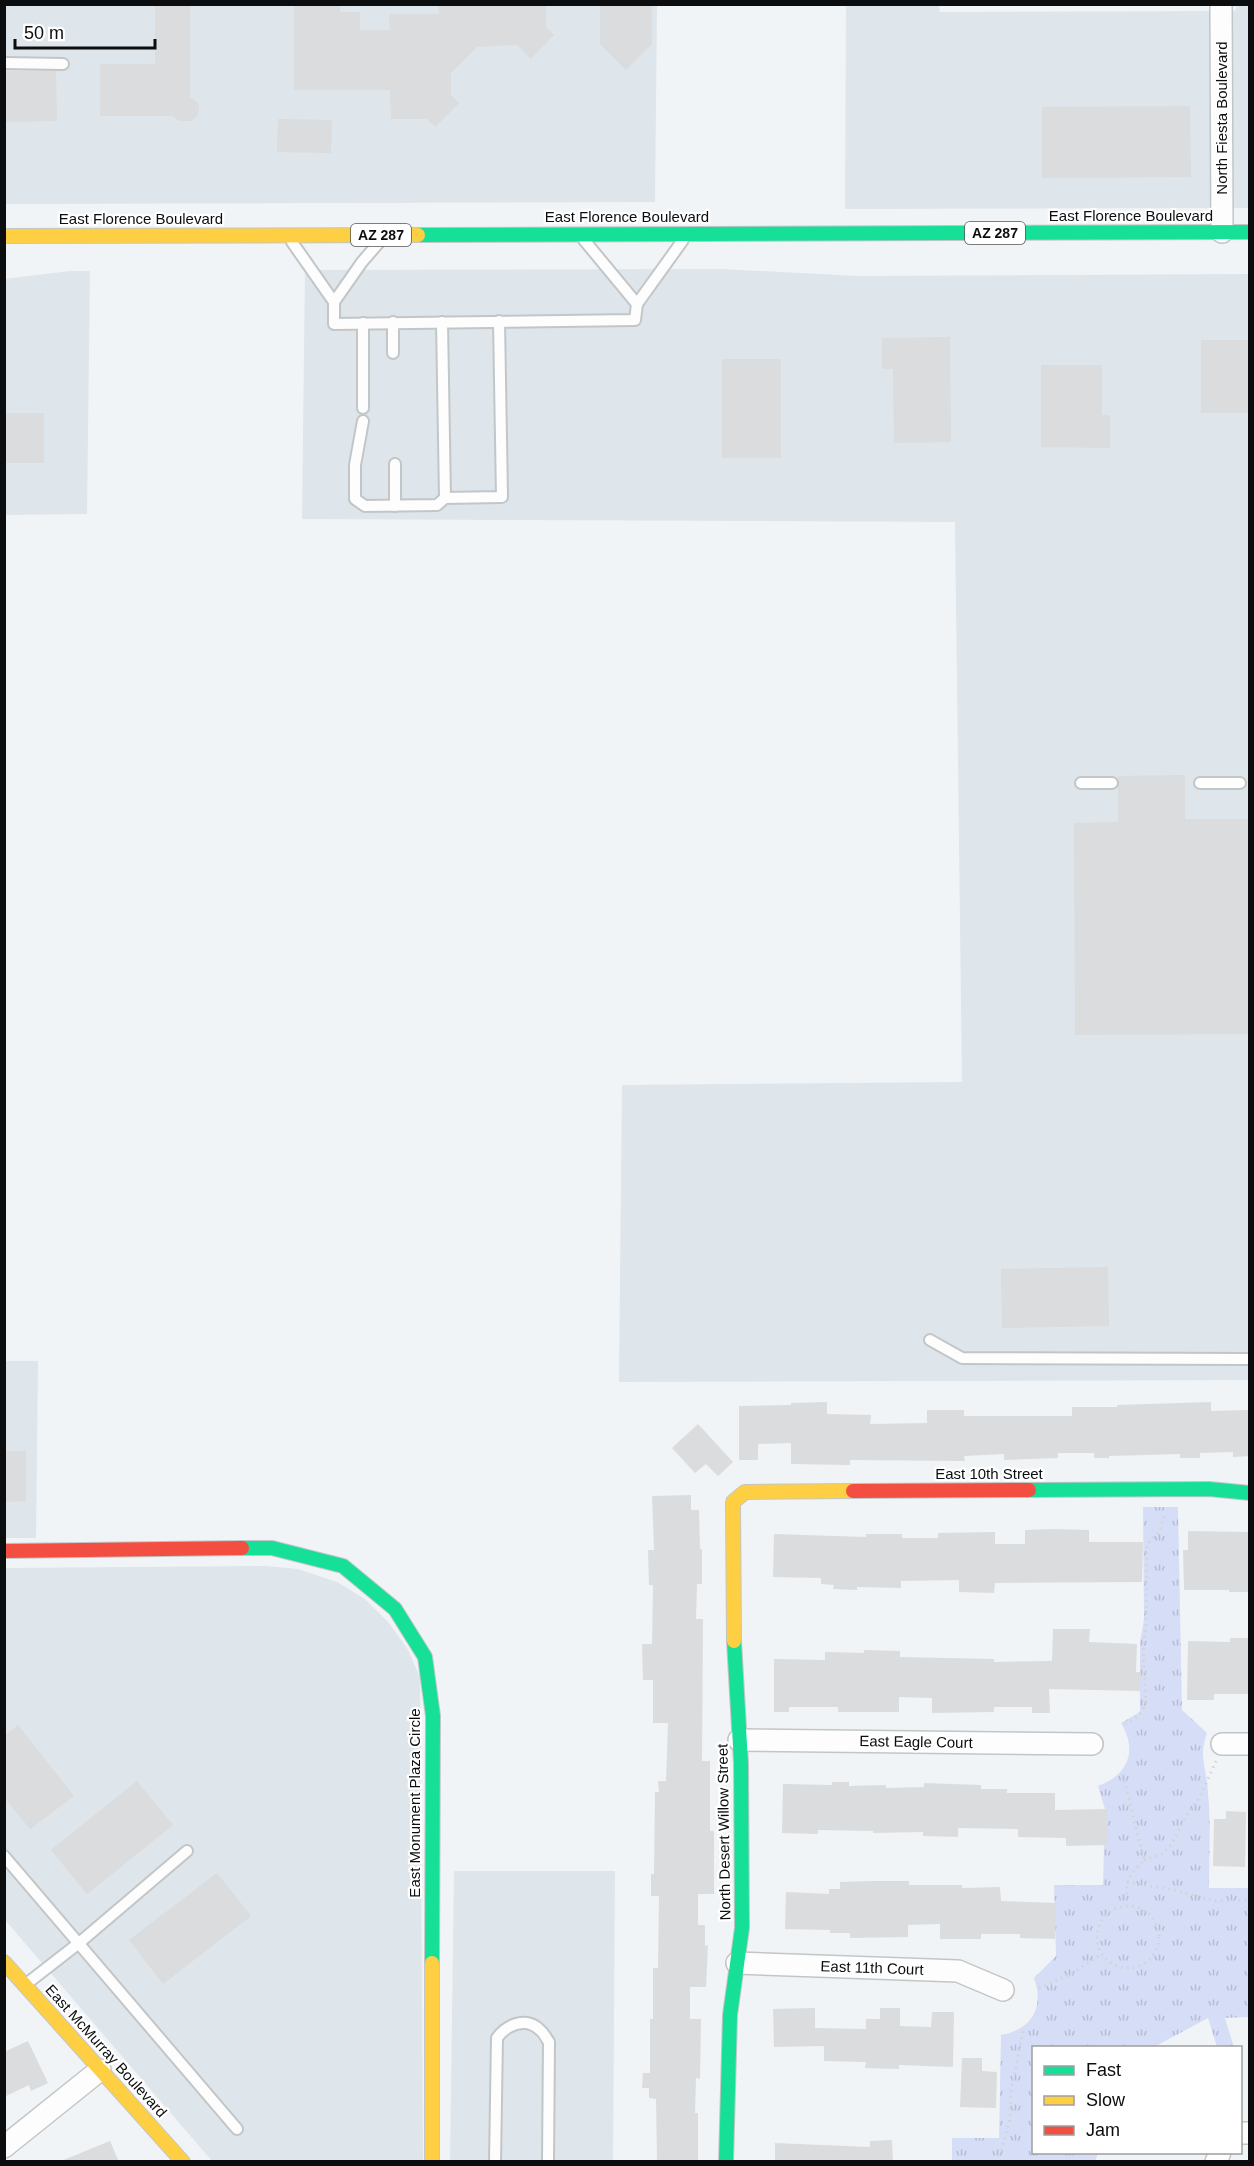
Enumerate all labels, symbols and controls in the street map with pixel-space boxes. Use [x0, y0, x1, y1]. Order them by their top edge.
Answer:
scale bar [15, 12, 154, 50]
text: 50 m [24, 23, 64, 43]
street label: North Fiesta Boulevard [1213, 41, 1230, 195]
street label: East Florence Boulevard [1049, 207, 1213, 224]
street label: East Florence Boulevard [545, 208, 709, 225]
street label: East Florence Boulevard [59, 210, 223, 227]
road number: AZ 287 [965, 222, 1025, 244]
road number: AZ 287 [351, 224, 411, 246]
street label: East 10th Street [935, 1465, 1044, 1482]
street label: East Monument Plaza Circle [406, 1708, 423, 1898]
street label: East Eagle Court [859, 1732, 974, 1751]
street label: North Desert Willow Street [713, 1743, 734, 1921]
street label: East 11th Court [820, 1957, 925, 1978]
street label: East McMurray Boulevard [42, 1981, 170, 2120]
legend [1032, 2046, 1242, 2154]
text: Fast [1086, 2060, 1121, 2080]
text: Slow [1086, 2090, 1126, 2110]
text: Jam [1086, 2120, 1120, 2140]

